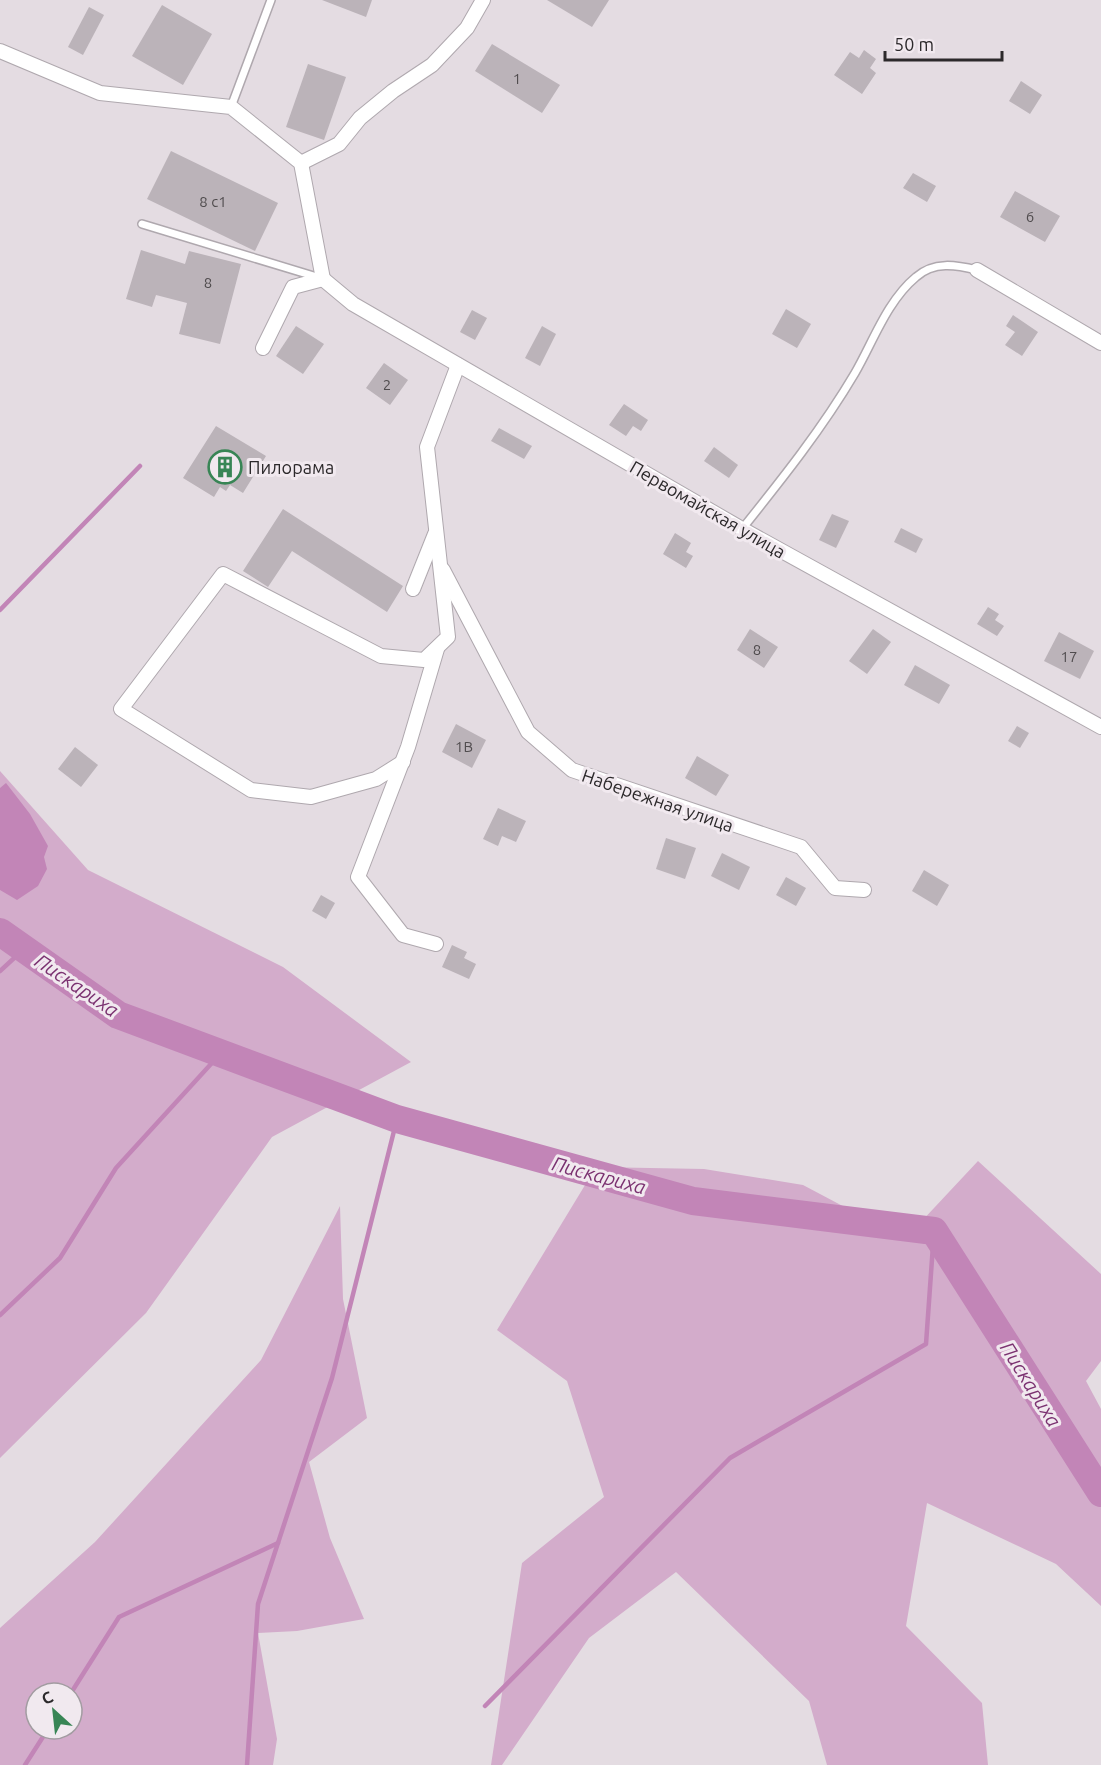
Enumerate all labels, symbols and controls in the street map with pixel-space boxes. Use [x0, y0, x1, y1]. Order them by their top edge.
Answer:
scale bar [885, 24, 1002, 62]
text: 50 m [894, 34, 934, 54]
house number: 1 [513, 70, 521, 87]
house number: 8 с1 [199, 193, 227, 210]
house number: 6 [1026, 208, 1034, 225]
house number: 8 [204, 274, 212, 291]
house number: 2 [383, 376, 391, 393]
building icon: Пилорама [207, 449, 243, 485]
street label: Первомайская улица [627, 456, 789, 562]
place label: Пилорама [248, 457, 334, 477]
house number: 8 [753, 641, 761, 658]
house number: 17 [1061, 648, 1077, 665]
house number: 1В [455, 738, 473, 755]
street label: Набережная улица [580, 765, 736, 835]
water label: Пискариха [31, 949, 123, 1021]
water label: Пискариха [550, 1151, 648, 1199]
water label: Пискариха [996, 1337, 1066, 1431]
north arrow [24, 1681, 84, 1741]
text: С [39, 1687, 56, 1708]

